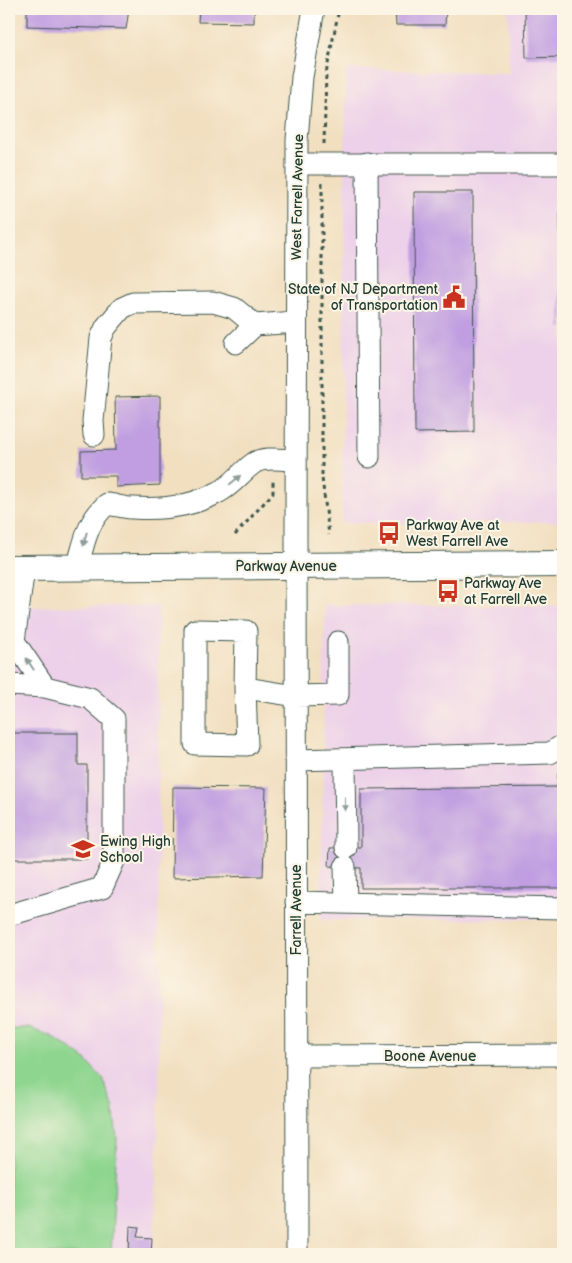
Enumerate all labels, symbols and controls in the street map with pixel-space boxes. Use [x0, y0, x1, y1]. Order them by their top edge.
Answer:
street label: West Farrell Avenue [288, 134, 307, 260]
place label: State of NJ Department of Transportation [288, 281, 439, 314]
public building icon: State of NJ Department of Transportation [441, 284, 467, 310]
one-way arrow [228, 475, 241, 486]
place label: Parkway Ave at West Farrell Ave [406, 517, 508, 550]
bus stop icon: Parkway Ave at West Farrell Ave [376, 520, 402, 546]
one-way arrow [81, 532, 89, 547]
street label: Parkway Avenue [235, 558, 337, 575]
place label: Parkway Ave at Farrell Ave [464, 575, 547, 608]
bus stop icon: Parkway Ave at Farrell Ave [435, 578, 461, 604]
one-way arrow [25, 658, 35, 671]
one-way arrow [341, 796, 349, 812]
place label: Ewing High School [100, 833, 171, 866]
school or university icon: Ewing High School [70, 836, 96, 862]
street label: Farrell Avenue [288, 865, 305, 956]
street label: Boone Avenue [384, 1048, 476, 1065]

